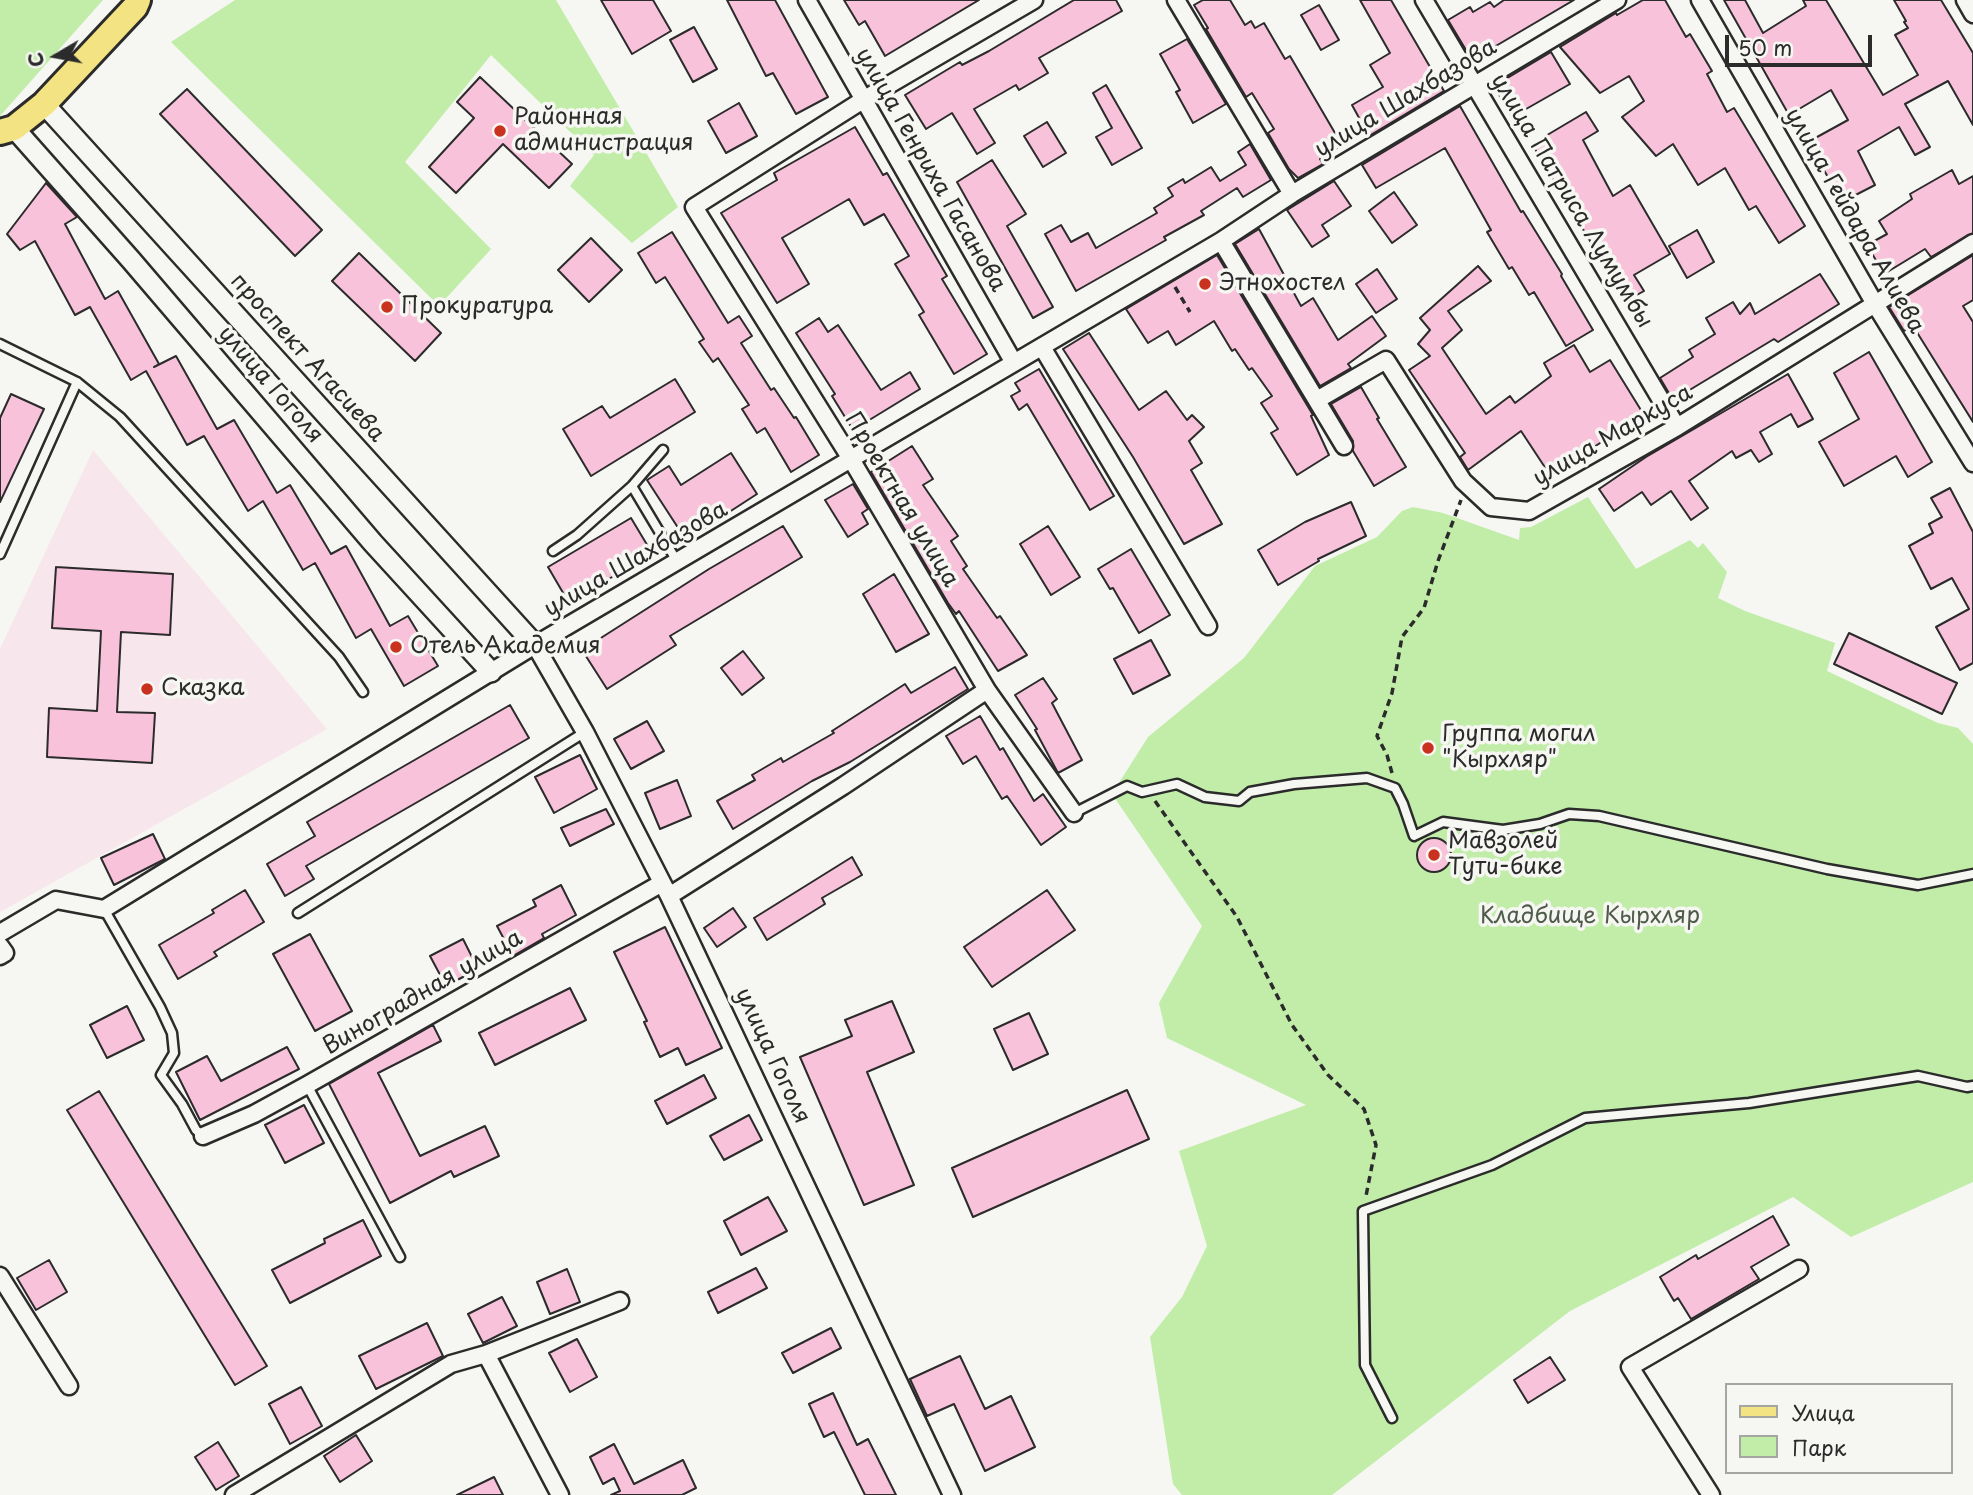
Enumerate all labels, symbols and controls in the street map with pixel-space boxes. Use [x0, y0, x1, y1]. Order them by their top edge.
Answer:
north arrow [21, 21, 91, 91]
scale bar [1728, 21, 1875, 65]
text: 50 m [1738, 31, 1792, 63]
street label: улица Шахбазова [1310, 34, 1502, 164]
street label: улица Генриха Гасанова [849, 43, 1011, 297]
text: С [20, 50, 50, 69]
street label: улица Патриса Лумумбы [1484, 69, 1658, 333]
street label: улица Гейдара Алиева [1778, 103, 1930, 339]
place label: Районная администрация [514, 104, 694, 158]
marker: Районная администрация [492, 123, 508, 139]
street label: проспект Агасиева [224, 268, 390, 448]
place label: Этнохостел [1219, 270, 1345, 298]
marker: Этнохостел [1197, 276, 1213, 292]
place label: Прокуратура [401, 293, 553, 321]
marker: Прокуратура [379, 299, 395, 315]
street label: улица Гоголя [212, 321, 328, 449]
street label: улица Маркуса [1528, 379, 1698, 493]
street label: Проектная улица [838, 408, 964, 592]
street label: улица Шахбазова [539, 496, 733, 624]
place label: Отель Академия [410, 633, 601, 661]
marker: Отель Академия [388, 639, 404, 655]
place label: Сказка [161, 675, 244, 703]
marker: Сказка [139, 681, 155, 697]
place label: Группа могил "Кырхляр" [1442, 721, 1595, 775]
marker: Группа могил "Кырхляр" [1420, 740, 1436, 756]
place label: Мавзолей Тути-бике [1448, 828, 1562, 882]
marker: Мавзолей Тути-бике [1426, 847, 1442, 863]
park label: Кладбище Кырхляр [1480, 903, 1700, 931]
street label: Виноградная улица [319, 925, 527, 1061]
street label: улица Гоголя [729, 984, 815, 1128]
legend [1724, 1383, 1952, 1474]
text: Улица [1792, 1396, 1855, 1428]
text: Парк [1792, 1431, 1846, 1463]

